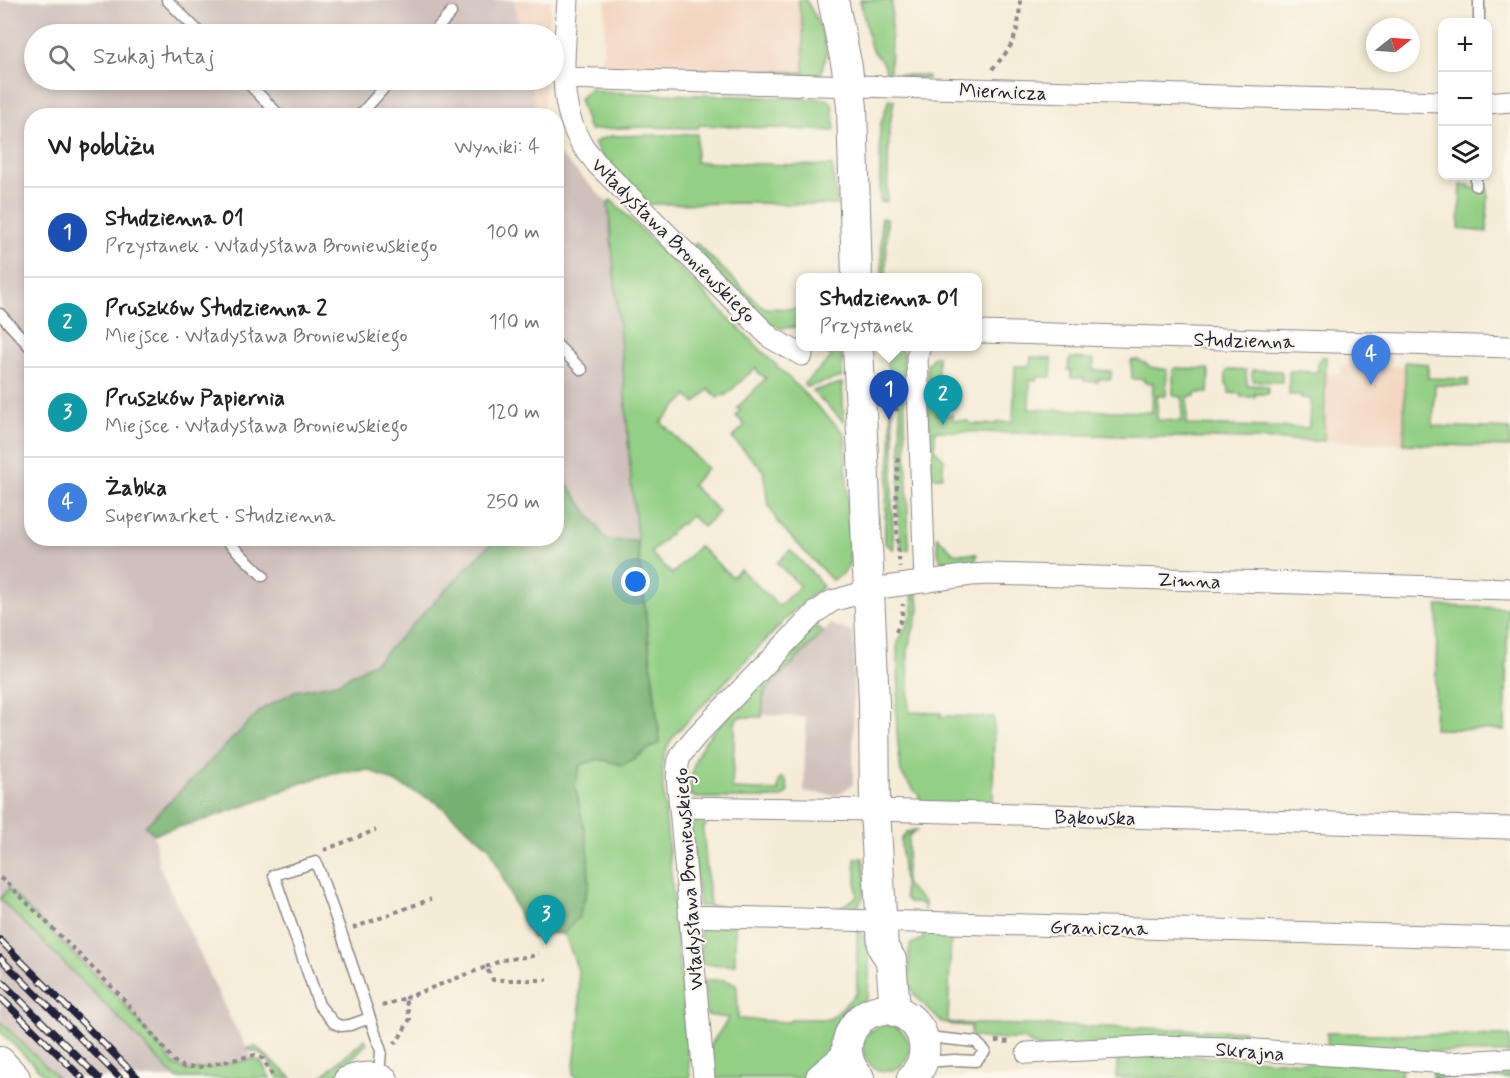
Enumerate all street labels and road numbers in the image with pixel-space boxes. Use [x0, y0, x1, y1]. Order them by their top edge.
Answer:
street label: Miernicza [958, 77, 1048, 108]
street label: Władysława Broniewskiego [583, 153, 761, 331]
street label: Studzienna [1193, 327, 1296, 356]
street label: Zimna [1157, 567, 1221, 596]
street label: Władysława Broniewskiego [668, 767, 713, 991]
street label: Bąkowska [1054, 804, 1136, 833]
street label: Graniczna [1050, 914, 1149, 943]
street label: Skrajna [1215, 1037, 1285, 1068]

